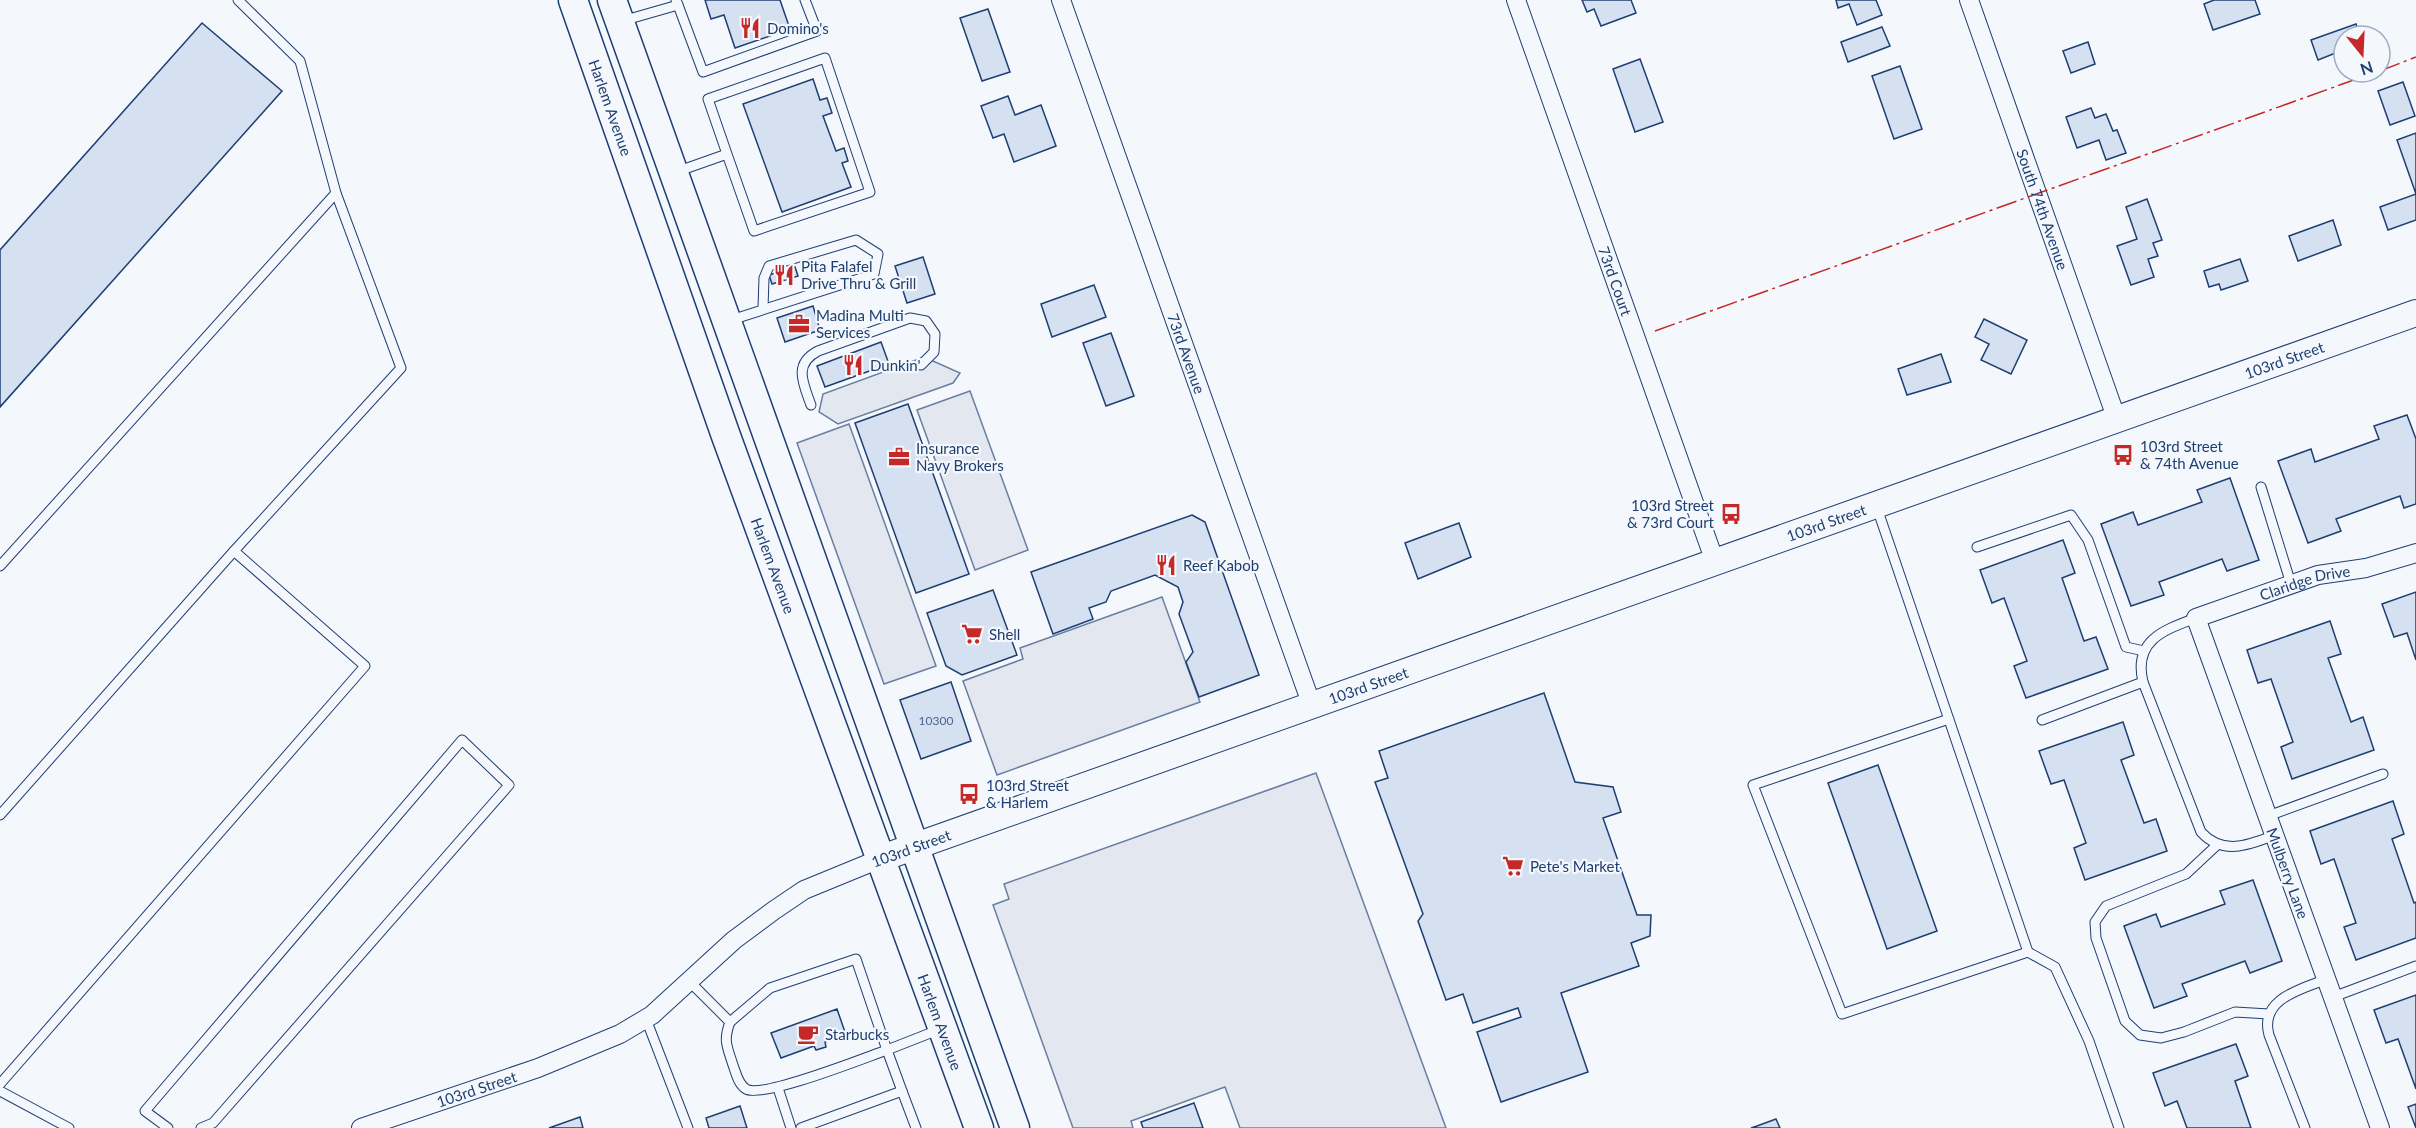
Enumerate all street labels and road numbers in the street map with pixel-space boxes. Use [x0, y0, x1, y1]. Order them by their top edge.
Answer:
street label: Harlem Avenue [586, 57, 636, 158]
street label: South 74th Avenue [2013, 147, 2072, 272]
street label: 73rd Court [1595, 244, 1636, 319]
street label: 73rd Avenue [1164, 311, 1209, 396]
street label: 103rd Street [2242, 337, 2327, 382]
street label: 103rd Street [1784, 500, 1869, 545]
street label: Harlem Avenue [748, 515, 799, 616]
street label: Claridge Drive [2257, 561, 2351, 604]
street label: 103rd Street [1326, 663, 1411, 708]
street label: 103rd Street [869, 825, 954, 871]
street label: Mulberry Lane [2263, 825, 2313, 921]
street label: Harlem Avenue [914, 971, 966, 1073]
street label: 103rd Street [434, 1067, 519, 1111]

